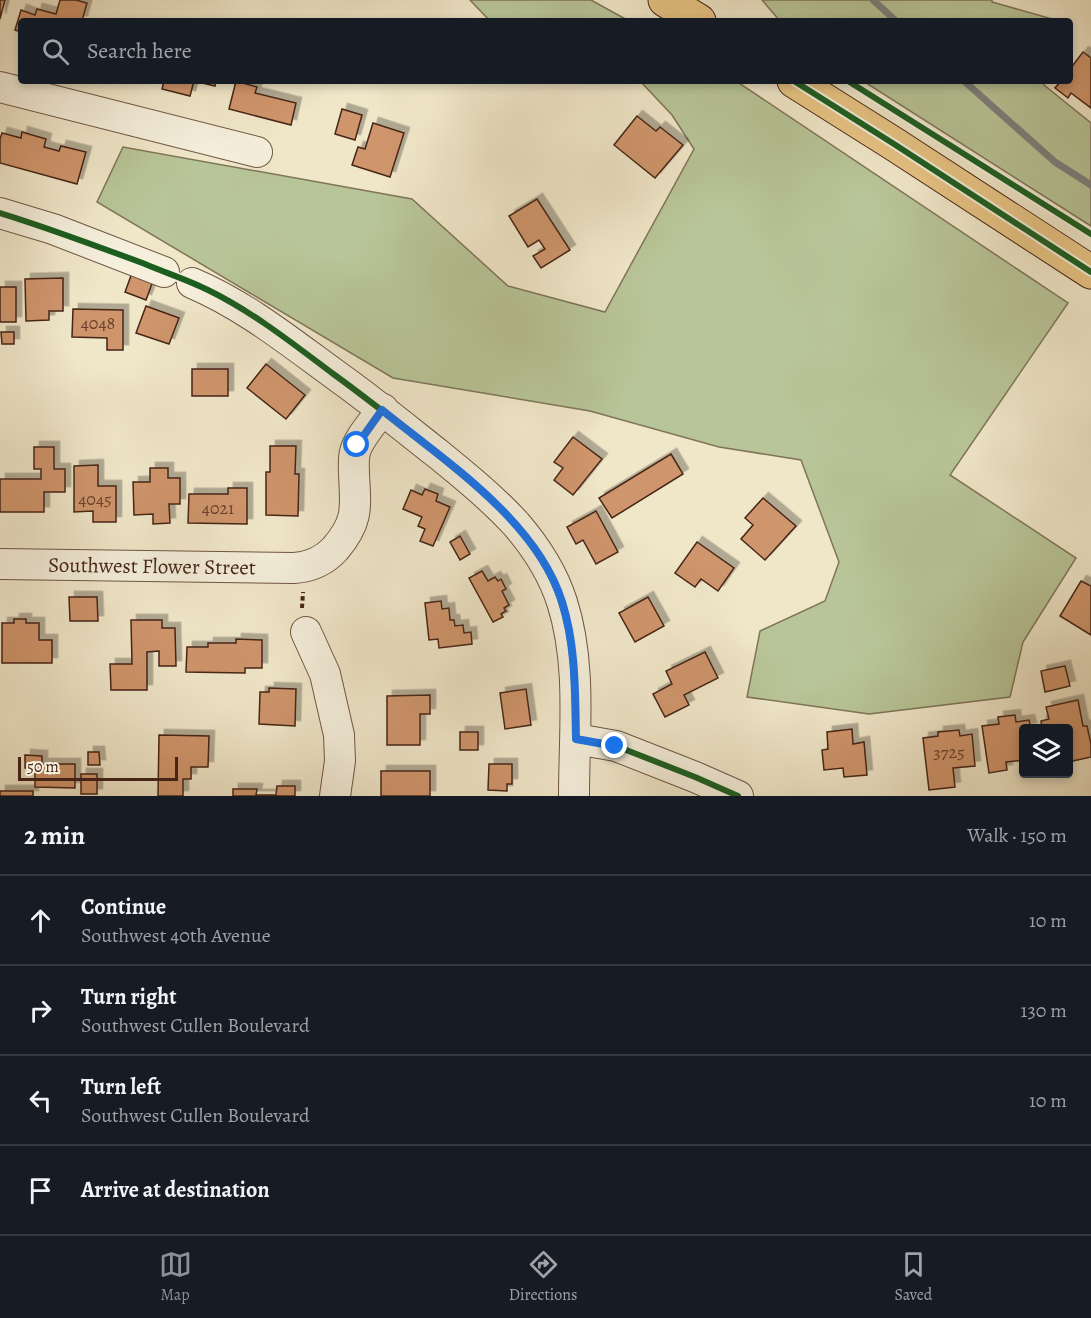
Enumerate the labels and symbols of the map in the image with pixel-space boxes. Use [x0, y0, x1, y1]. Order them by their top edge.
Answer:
house number: 4048 [81, 311, 115, 335]
route start [343, 431, 369, 457]
house number: 4045 [78, 487, 112, 511]
house number: 4021 [202, 496, 234, 520]
street label: Southwest Flower Street [48, 551, 256, 581]
route end [601, 732, 627, 758]
house number: 3725 [933, 740, 965, 764]
scale bar [18, 754, 178, 782]

